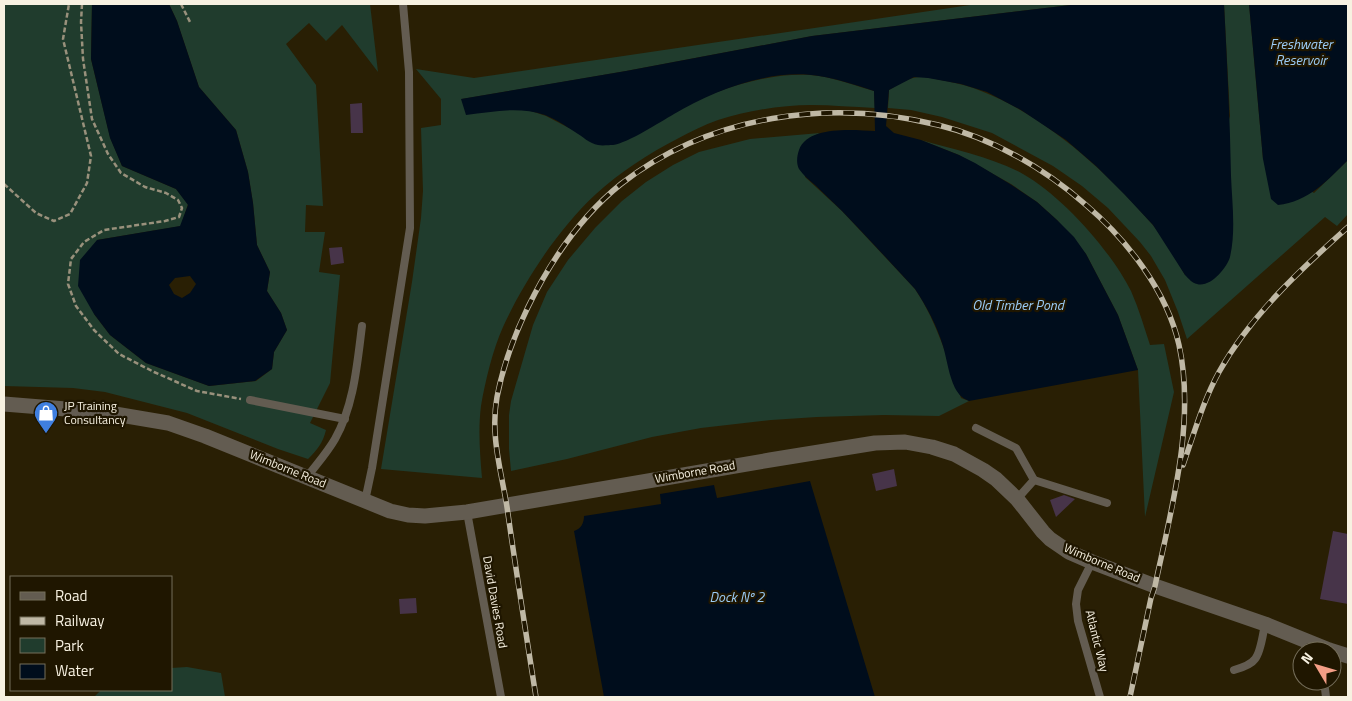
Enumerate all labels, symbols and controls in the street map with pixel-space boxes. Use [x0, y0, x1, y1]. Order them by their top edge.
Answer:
water label: Freshwater Reservoir [1270, 33, 1334, 70]
water label: Old Timber Pond [972, 294, 1066, 315]
place label: JP Training Consultancy [64, 396, 126, 429]
shop icon: JP Training Consultancy [33, 400, 59, 434]
street label: Wimborne Road [247, 445, 329, 493]
street label: Wimborne Road [653, 455, 737, 488]
street label: Wimborne Road [1061, 538, 1143, 587]
street label: David Davies Road [478, 554, 513, 650]
legend [10, 576, 172, 691]
text: Road [55, 584, 87, 607]
water label: Dock Nº 2 [710, 586, 766, 607]
street label: Atlantic Way [1081, 608, 1114, 674]
text: Railway [55, 609, 105, 632]
text: Park [55, 634, 84, 657]
north arrow [1292, 641, 1342, 691]
text: N [1295, 647, 1318, 668]
text: Water [55, 659, 94, 682]

